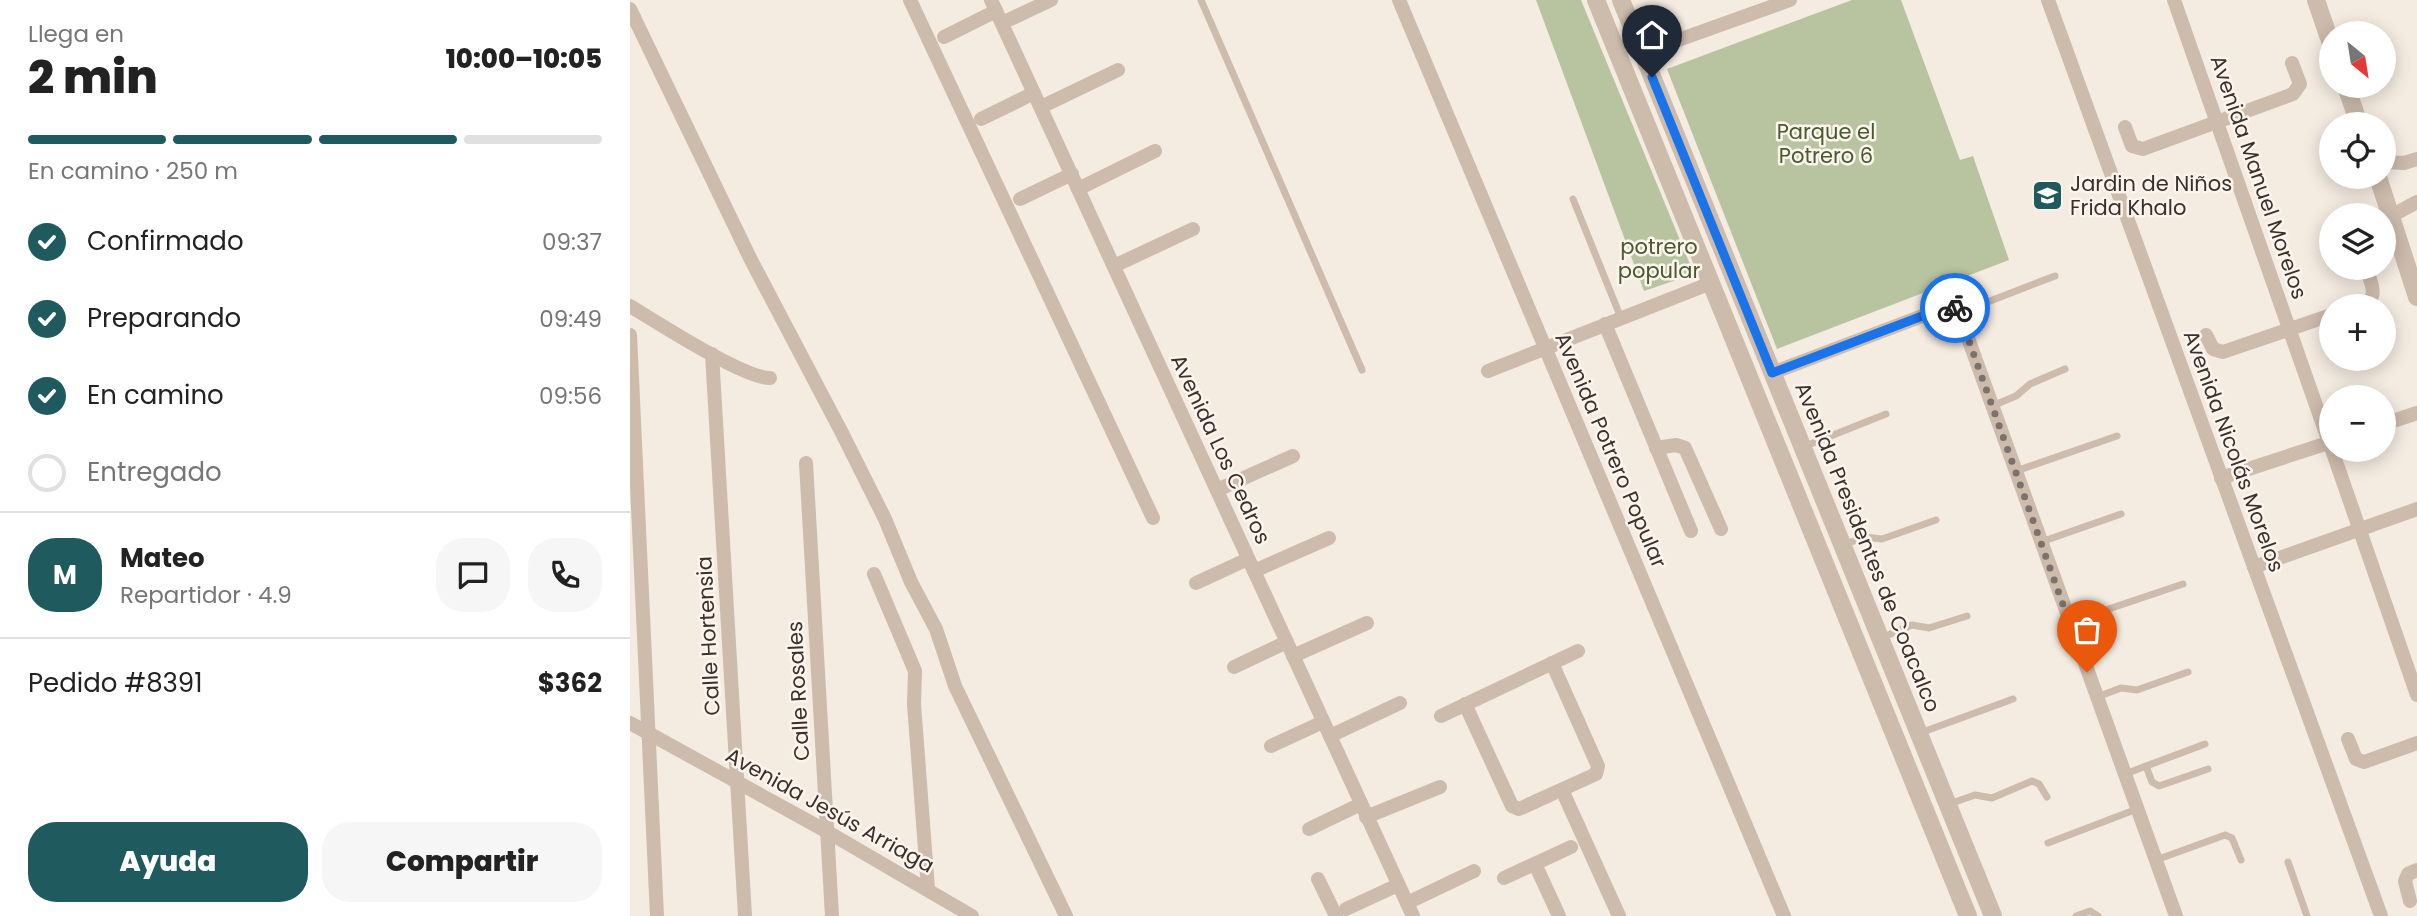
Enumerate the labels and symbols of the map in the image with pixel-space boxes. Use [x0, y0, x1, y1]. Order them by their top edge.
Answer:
pin [1622, 5, 1682, 77]
north arrow [2319, 21, 2396, 98]
street label: Avenida Manuel Morelos [2204, 51, 2314, 303]
park label: Parque el Potrero 6 [1777, 117, 1875, 170]
place label: Jardin de Niños Frida Khalo [2070, 169, 2232, 222]
school or university icon: Jardin de Niños Frida Khalo [2030, 178, 2064, 212]
park label: potrero popular [1618, 232, 1700, 285]
courier [1920, 273, 1990, 343]
street label: Avenida Nicolás Morelos [2177, 326, 2291, 576]
street label: Avenida Potrero Popular [1548, 328, 1674, 572]
street label: Avenida Los Cedros [1164, 349, 1278, 549]
street label: Avenida Presidentes de Coacalco [1788, 378, 1948, 716]
street label: Calle Hortensia [689, 556, 727, 716]
pin [2057, 600, 2117, 672]
street label: Calle Rosales [780, 620, 816, 762]
street label: Avenida Jesús Arriaga [721, 741, 939, 879]

